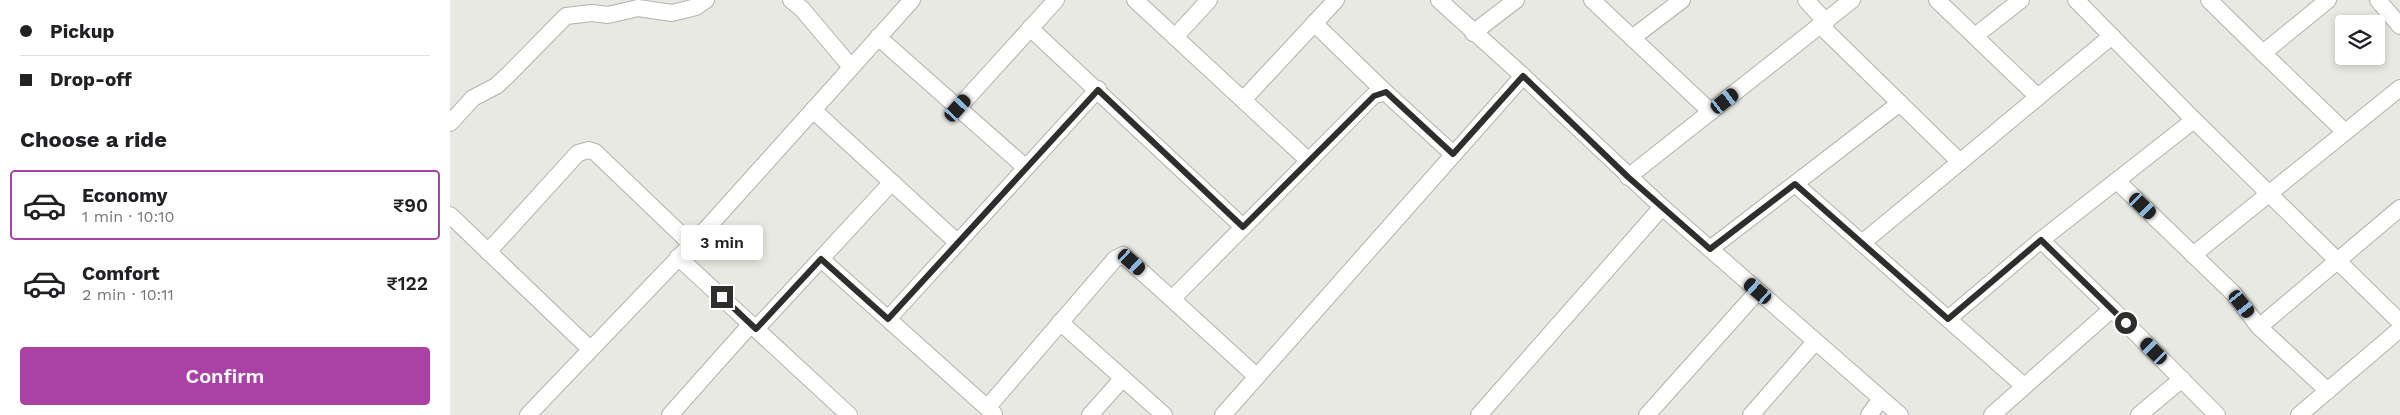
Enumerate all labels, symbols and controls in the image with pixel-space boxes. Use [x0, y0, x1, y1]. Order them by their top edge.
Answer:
map controls [2335, 15, 2385, 65]
button: layers [2335, 15, 2385, 65]
text: Pickup [50, 20, 114, 43]
text: Drop-off [50, 68, 132, 91]
car [1708, 86, 1741, 116]
car [942, 92, 973, 124]
text: Choose a ride [20, 127, 167, 152]
icon: car [22, 183, 67, 228]
text: Economy [82, 184, 167, 207]
car [2127, 190, 2159, 222]
text: ₹90 [393, 194, 428, 217]
text: 1 min · 10:10 [82, 207, 174, 226]
callout: 3 min [681, 224, 763, 260]
text: 3 min [700, 233, 744, 252]
car [1115, 246, 1148, 278]
icon: car [22, 261, 67, 306]
text: Comfort [82, 262, 160, 285]
text: ₹122 [387, 272, 428, 295]
car [1741, 275, 1774, 307]
text: 2 min · 10:11 [82, 285, 174, 304]
route end [711, 286, 733, 308]
car [2226, 288, 2257, 320]
route start [2115, 312, 2137, 334]
car [2138, 335, 2169, 367]
button: Confirm [20, 347, 430, 405]

